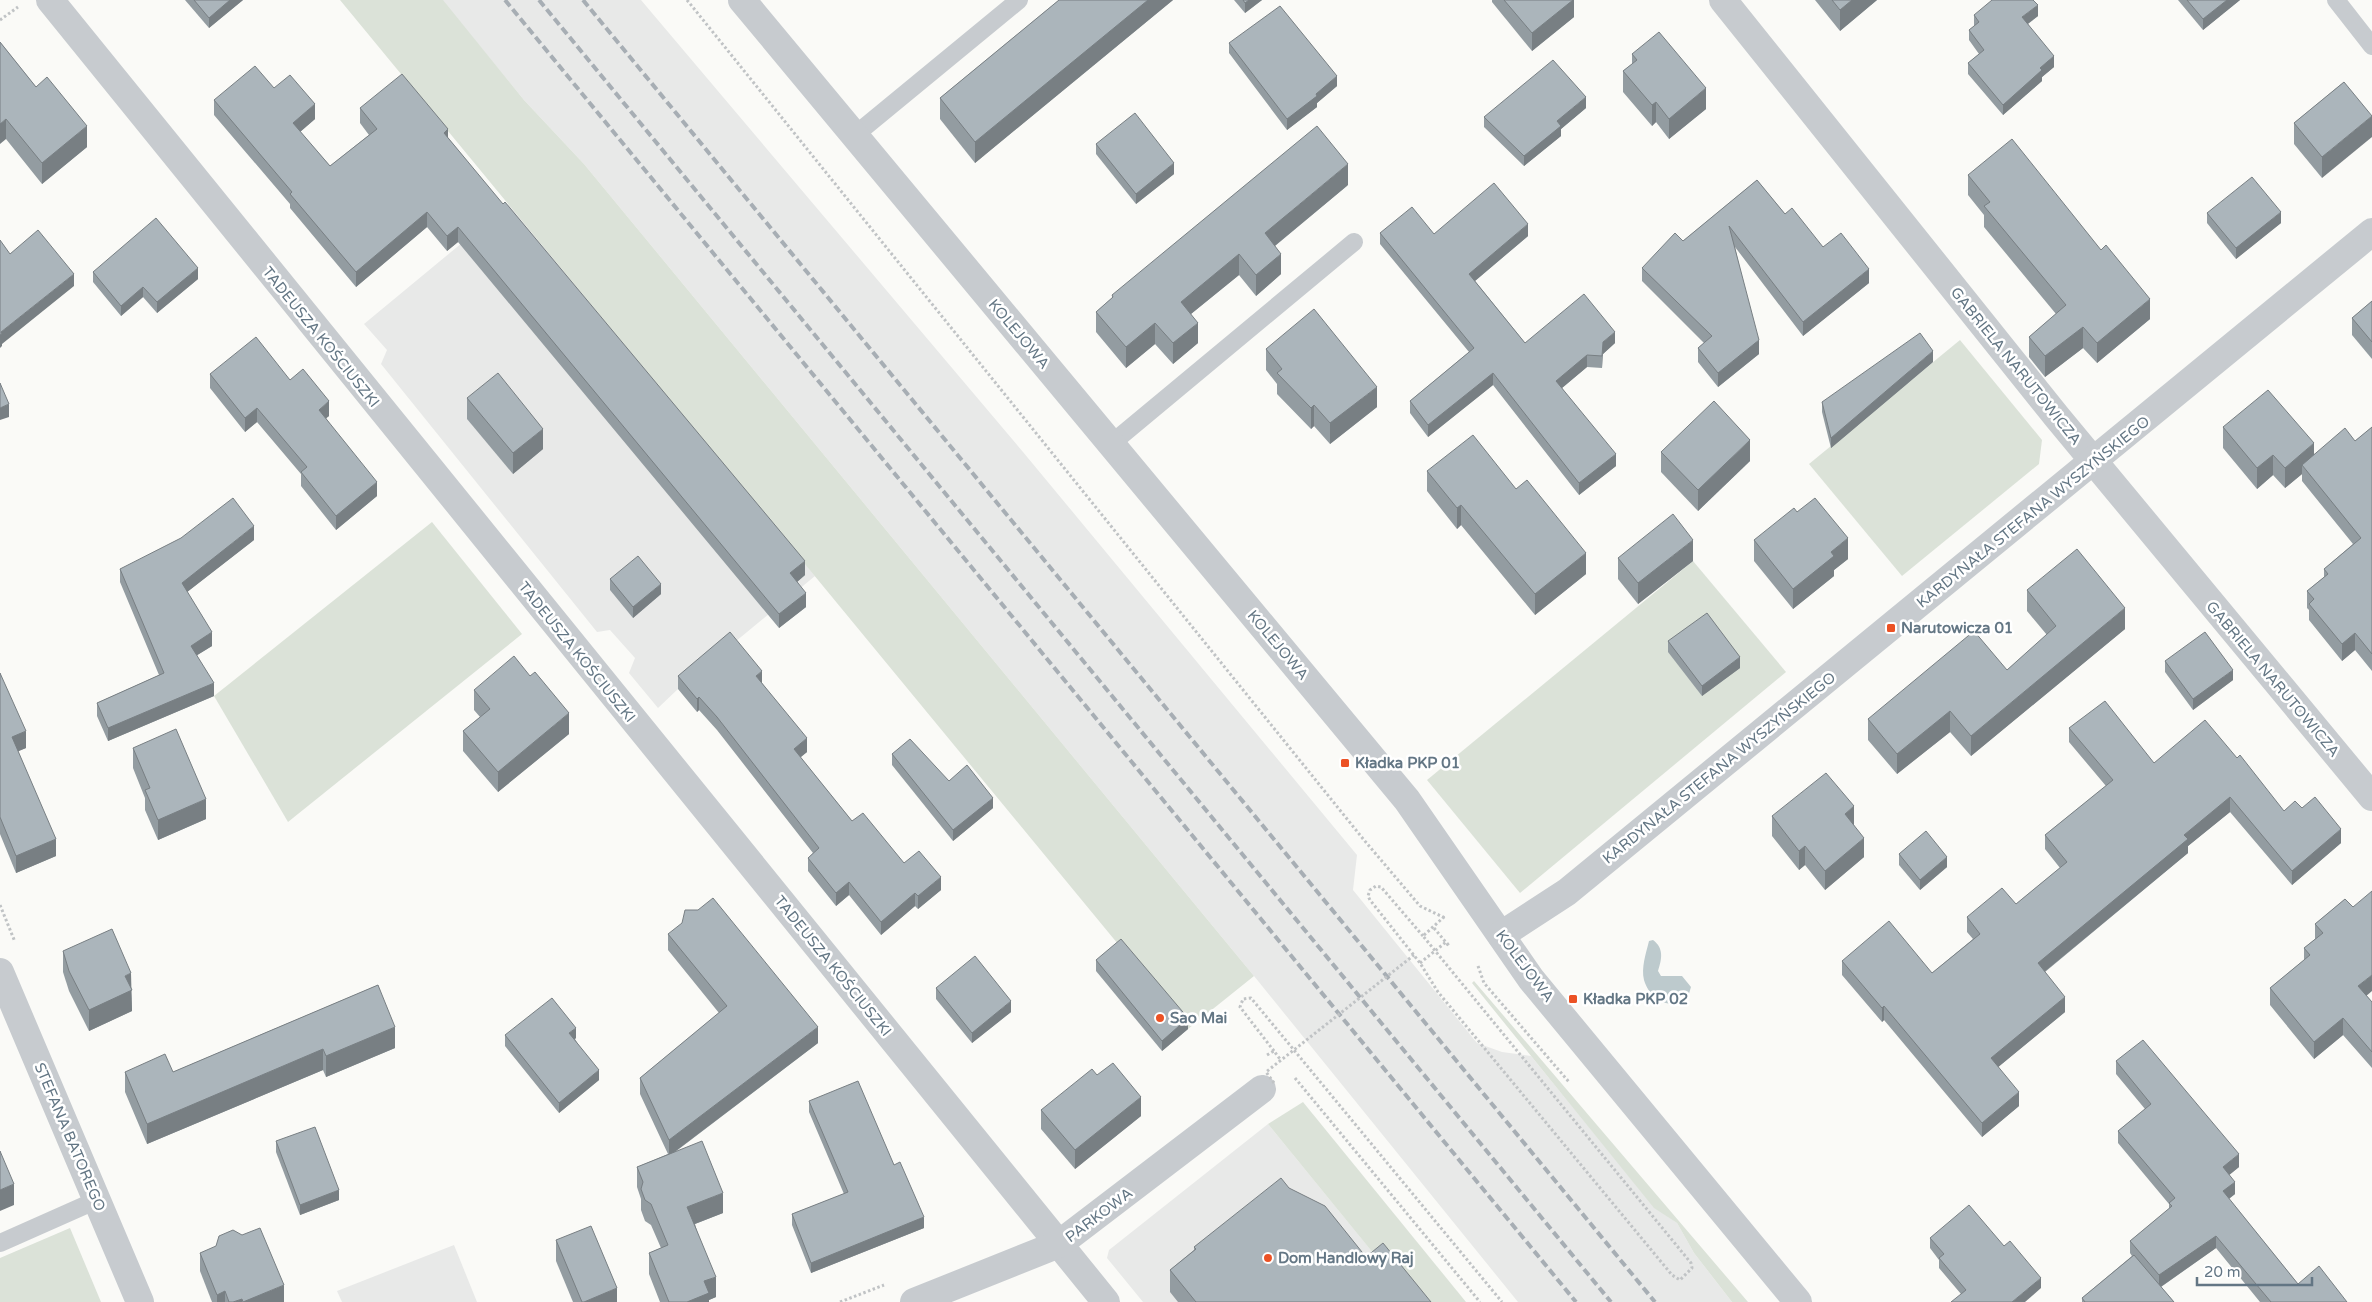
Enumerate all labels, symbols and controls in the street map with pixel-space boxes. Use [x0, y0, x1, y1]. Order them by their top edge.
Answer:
street label: TADEUSZA KOŚCIUSZKI [259, 263, 383, 411]
street label: GABRIELA NARUTOWICZA [1947, 283, 2085, 449]
street label: KOLEJOWA [985, 295, 1053, 373]
street label: KARDYNAŁA STEFANA WYSZYŃSKIEGO [1913, 412, 2153, 612]
street label: TADEUSZA KOŚCIUSZKI [515, 578, 639, 726]
street label: GABRIELA NARUTOWICZA [2203, 597, 2343, 761]
street label: KOLEJOWA [1244, 606, 1312, 684]
place label: Narutowicza 01 [1901, 619, 2013, 637]
marker: Narutowicza 01 [1885, 622, 1897, 634]
street label: KARDYNAŁA STEFANA WYSZYŃSKIEGO [1599, 668, 1839, 868]
place label: Kładka PKP 01 [1355, 754, 1460, 772]
marker: Kładka PKP 01 [1339, 757, 1351, 769]
street label: TADEUSZA KOŚCIUSZKI [771, 892, 895, 1040]
street label: KOLEJOWA [1492, 926, 1558, 1006]
place label: Kładka PKP 02 [1583, 990, 1688, 1008]
marker: Kładka PKP 02 [1567, 993, 1579, 1005]
place label: Sao Mai [1170, 1009, 1227, 1027]
marker: Sao Mai [1154, 1012, 1166, 1024]
street label: STEFANA BATOREGO [31, 1060, 109, 1214]
street label: PARKOWA [1062, 1184, 1136, 1246]
place label: Dom Handlowy Raj [1278, 1249, 1414, 1268]
marker: Dom Handlowy Raj [1262, 1252, 1274, 1264]
scale bar [2197, 1254, 2312, 1286]
text: 20 m [2204, 1263, 2241, 1281]

